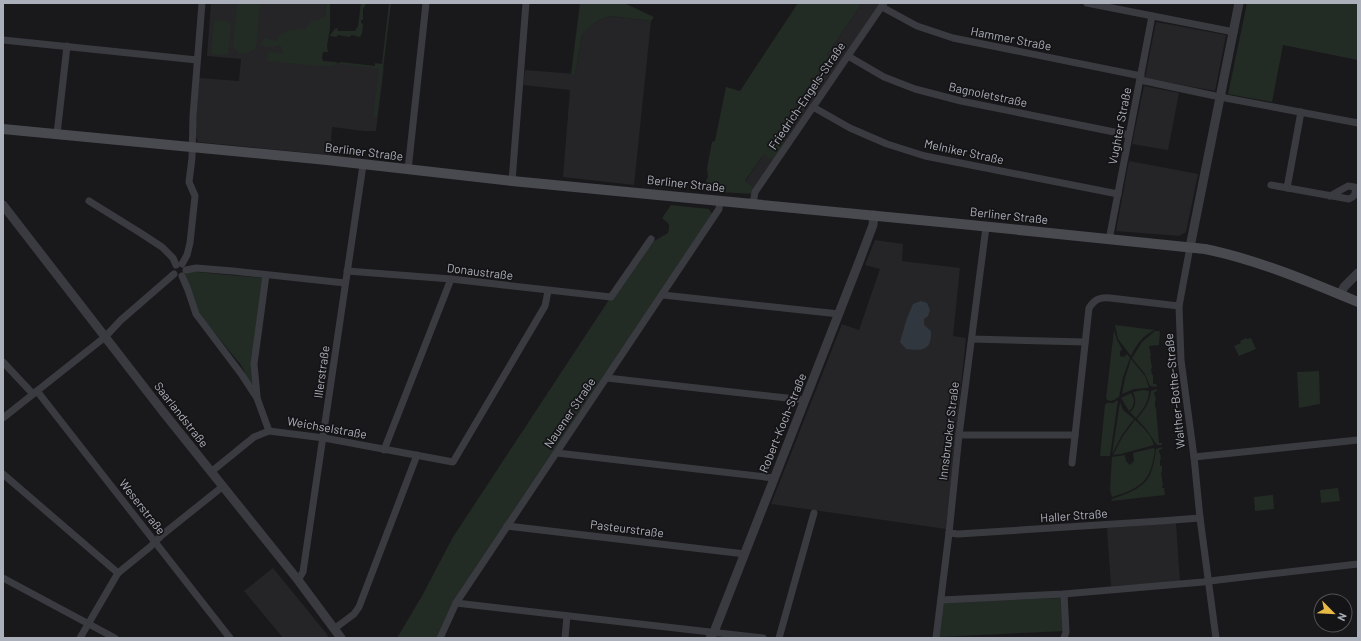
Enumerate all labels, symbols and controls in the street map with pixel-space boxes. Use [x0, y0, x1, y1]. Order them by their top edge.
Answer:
street label: Hammer Straße [970, 23, 1053, 53]
street label: Friedrich-Engels-Straße [765, 39, 847, 152]
street label: Bagnoletstraße [948, 79, 1029, 109]
street label: Vughter Straße [1105, 86, 1133, 166]
street label: Melniker Straße [923, 136, 1005, 166]
street label: Berliner Straße [324, 139, 404, 163]
street label: Berliner Straße [646, 172, 726, 194]
street label: Berliner Straße [969, 204, 1049, 226]
street label: Donaustraße [446, 260, 514, 282]
street label: Walther-Bothe-Straße [1161, 333, 1187, 449]
street label: Illerstraße [310, 345, 332, 399]
street label: Robert-Koch-Straße [756, 371, 808, 474]
street label: Nauener Straße [541, 375, 598, 450]
street label: Saarlandstraße [152, 379, 212, 450]
street label: Innsbrucker Straße [935, 381, 961, 481]
street label: Weichselstraße [286, 413, 368, 441]
street label: Weserstraße [117, 476, 169, 537]
street label: Haller Straße [1040, 506, 1108, 524]
street label: Pasteurstraße [590, 517, 665, 539]
north arrow [1313, 593, 1353, 633]
text: N [1335, 611, 1350, 623]

